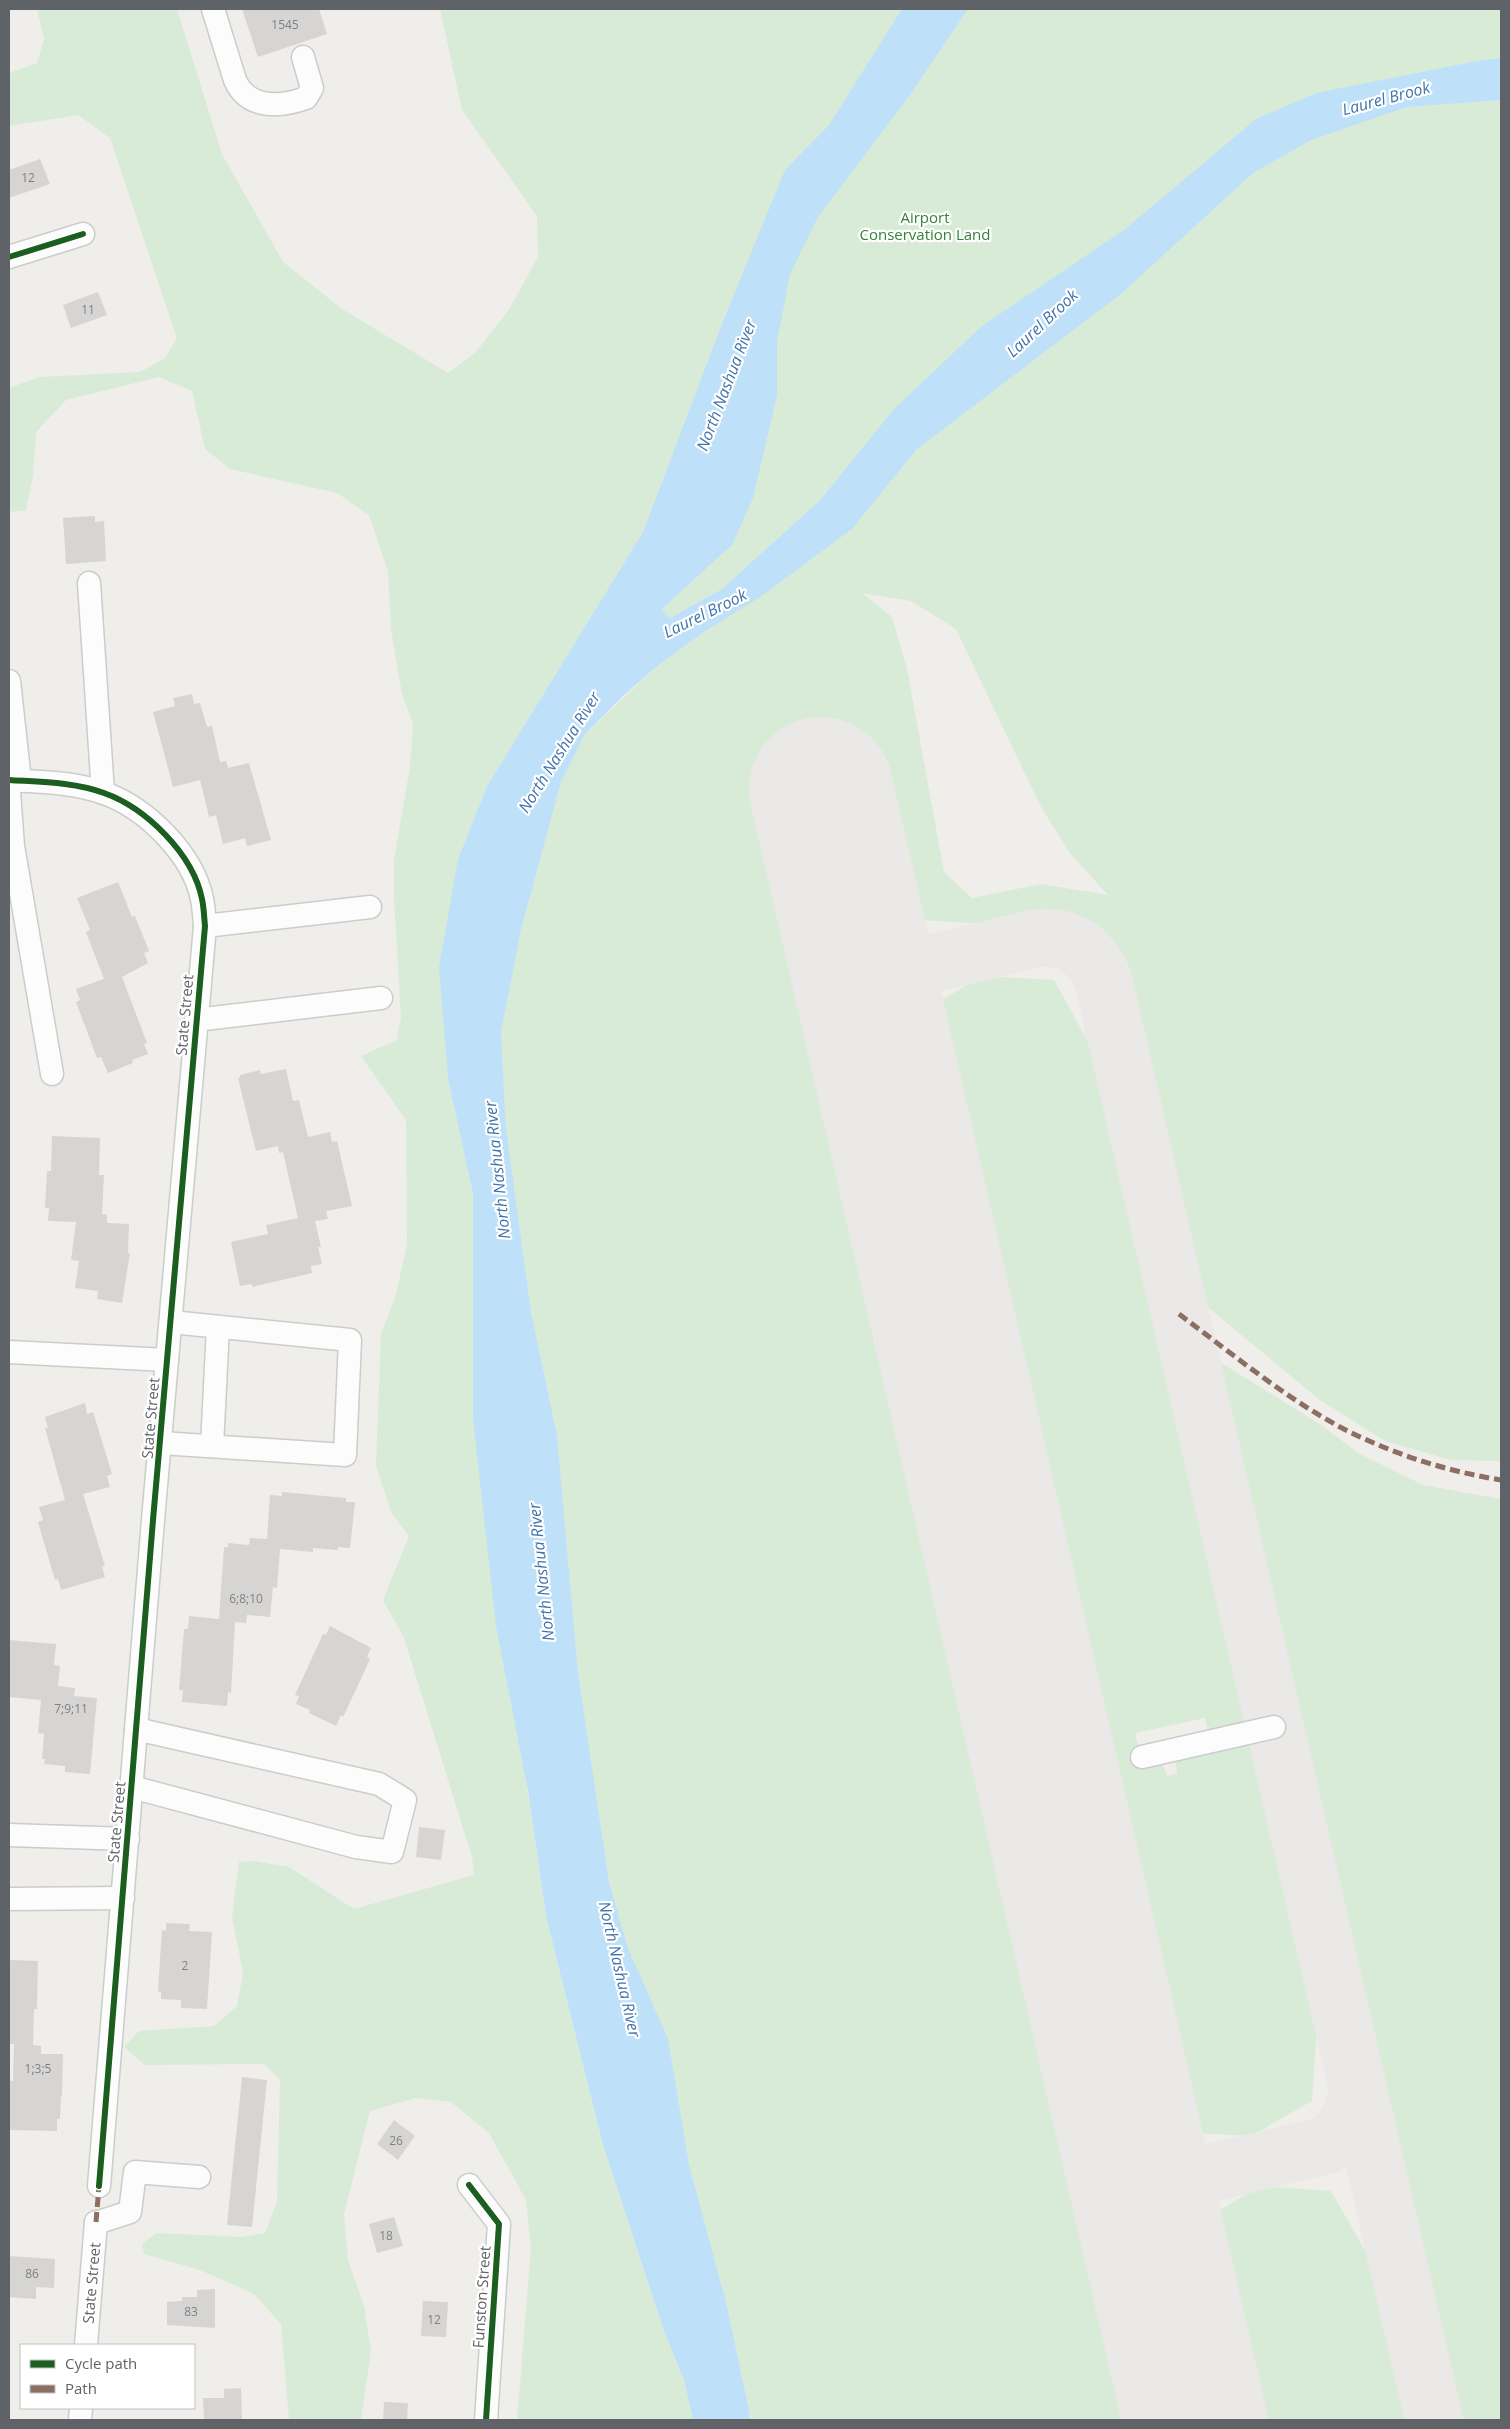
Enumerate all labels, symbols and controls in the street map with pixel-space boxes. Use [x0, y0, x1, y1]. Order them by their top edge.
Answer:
house number: 1545 [271, 16, 299, 33]
water label: Laurel Brook [1340, 75, 1434, 120]
house number: 12 [21, 169, 35, 186]
park label: Airport Conservation Land [860, 207, 991, 244]
water label: Laurel Brook [1002, 283, 1083, 362]
house number: 11 [81, 301, 95, 318]
water label: North Nashua River [691, 316, 761, 454]
water label: Laurel Brook [660, 583, 751, 643]
water label: North Nashua River [513, 687, 605, 817]
street label: State Street [170, 974, 198, 1056]
water label: North Nashua River [479, 1099, 515, 1240]
street label: State Street [136, 1377, 164, 1459]
water label: North Nashua River [523, 1501, 559, 1642]
house number: 6;8;10 [229, 1590, 263, 1607]
house number: 7;9;11 [54, 1700, 88, 1717]
street label: State Street [102, 1781, 130, 1863]
water label: North Nashua River [594, 1899, 646, 2040]
house number: 2 [182, 1957, 189, 1974]
house number: 1;3;5 [25, 2060, 52, 2077]
house number: 26 [389, 2132, 403, 2149]
house number: 18 [379, 2227, 393, 2244]
street label: State Street [77, 2242, 105, 2324]
street label: Funston Street [467, 2245, 495, 2349]
house number: 86 [25, 2265, 39, 2282]
house number: 83 [184, 2303, 198, 2320]
house number: 12 [427, 2311, 441, 2328]
legend [20, 2344, 195, 2409]
text: Cycle path [65, 2353, 137, 2373]
text: Path [65, 2378, 97, 2398]

